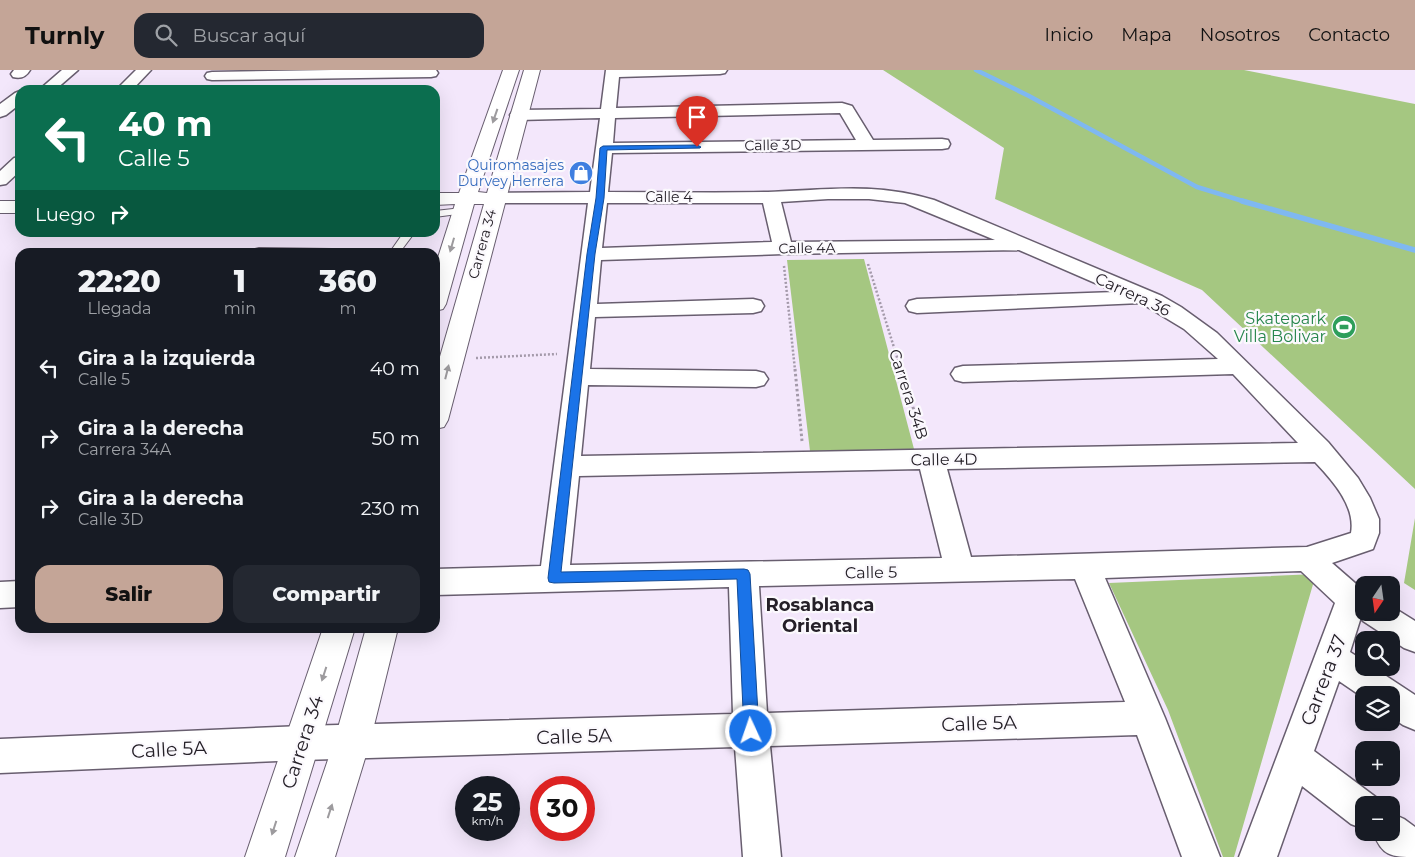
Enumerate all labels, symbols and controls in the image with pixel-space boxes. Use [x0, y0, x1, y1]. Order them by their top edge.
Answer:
search box [134, 13, 484, 58]
text: Turnly [25, 21, 104, 50]
icon: search [152, 21, 180, 49]
text: Buscar aquí [192, 24, 305, 47]
text: Inicio [1045, 24, 1093, 46]
text: Mapa [1121, 24, 1172, 46]
text: Nosotros [1200, 24, 1280, 46]
text: Contacto [1308, 24, 1390, 46]
pin [676, 96, 718, 147]
text: 40 m [118, 102, 213, 145]
icon: arrive [683, 103, 711, 131]
icon: left [35, 105, 100, 170]
one-way arrow [491, 109, 499, 124]
street label: Calle 3D [744, 136, 802, 154]
text: Calle 5 [118, 145, 190, 172]
place label: Quiromasajes Durvey Herrera [458, 156, 564, 190]
shop icon: Quiromasajes Durvey Herrera [568, 160, 594, 186]
street label: Calle 4 [646, 188, 693, 206]
icon: right [105, 200, 133, 228]
text: Luego [35, 203, 95, 226]
street label: Carrera 34 [464, 206, 500, 281]
one-way arrow [448, 237, 456, 252]
street label: Calle 4A [778, 238, 837, 257]
text: 22:20 [78, 263, 161, 300]
text: 1 [234, 263, 246, 300]
text: 360 [319, 263, 377, 300]
street label: Carrera 36 [1092, 269, 1174, 320]
text: Llegada [87, 299, 151, 318]
text: min [224, 299, 256, 318]
text: m [339, 299, 356, 318]
place label: Skatepark Villa Bolivar [1234, 309, 1326, 346]
sports icon: Skatepark Villa Bolivar [1331, 314, 1357, 340]
text: Gira a la izquierda [78, 347, 256, 370]
street label: Carrera 34B [885, 347, 932, 442]
icon: left [35, 354, 63, 382]
text: 40 m [370, 357, 420, 380]
one-way arrow [443, 365, 451, 380]
text: Calle 5 [78, 370, 130, 389]
text: Gira a la derecha [78, 417, 244, 440]
icon: right [35, 424, 63, 452]
text: 50 m [372, 427, 420, 450]
text: Carrera 34A [78, 440, 171, 459]
street label: Calle 4D [910, 449, 978, 470]
text: Gira a la derecha [78, 487, 244, 510]
icon: right [35, 494, 63, 522]
text: 230 m [361, 497, 420, 520]
text: Calle 3D [78, 510, 143, 529]
street label: Calle 5 [845, 563, 897, 582]
button: Salir [35, 565, 223, 623]
button: Compartir [233, 565, 420, 623]
north arrow [1355, 576, 1400, 621]
map controls [1355, 576, 1400, 841]
district label: Rosablanca Oriental [766, 594, 874, 637]
street label: Carrera 37 [1296, 631, 1351, 729]
button: search [1355, 631, 1400, 676]
one-way arrow [320, 667, 328, 682]
button: layers [1355, 686, 1400, 731]
street label: Carrera 34 [277, 692, 329, 792]
position arrow [724, 704, 776, 756]
street label: Calle 5A [941, 711, 1018, 736]
street label: Calle 5A [536, 724, 613, 749]
street label: Calle 5A [131, 736, 208, 763]
button: + [1355, 741, 1400, 786]
speed limit sign: 30 [530, 776, 595, 841]
text: 25 [473, 787, 502, 817]
button: − [1355, 796, 1400, 841]
one-way arrow [327, 803, 334, 818]
text: km/h [471, 813, 504, 828]
one-way arrow [270, 821, 278, 836]

